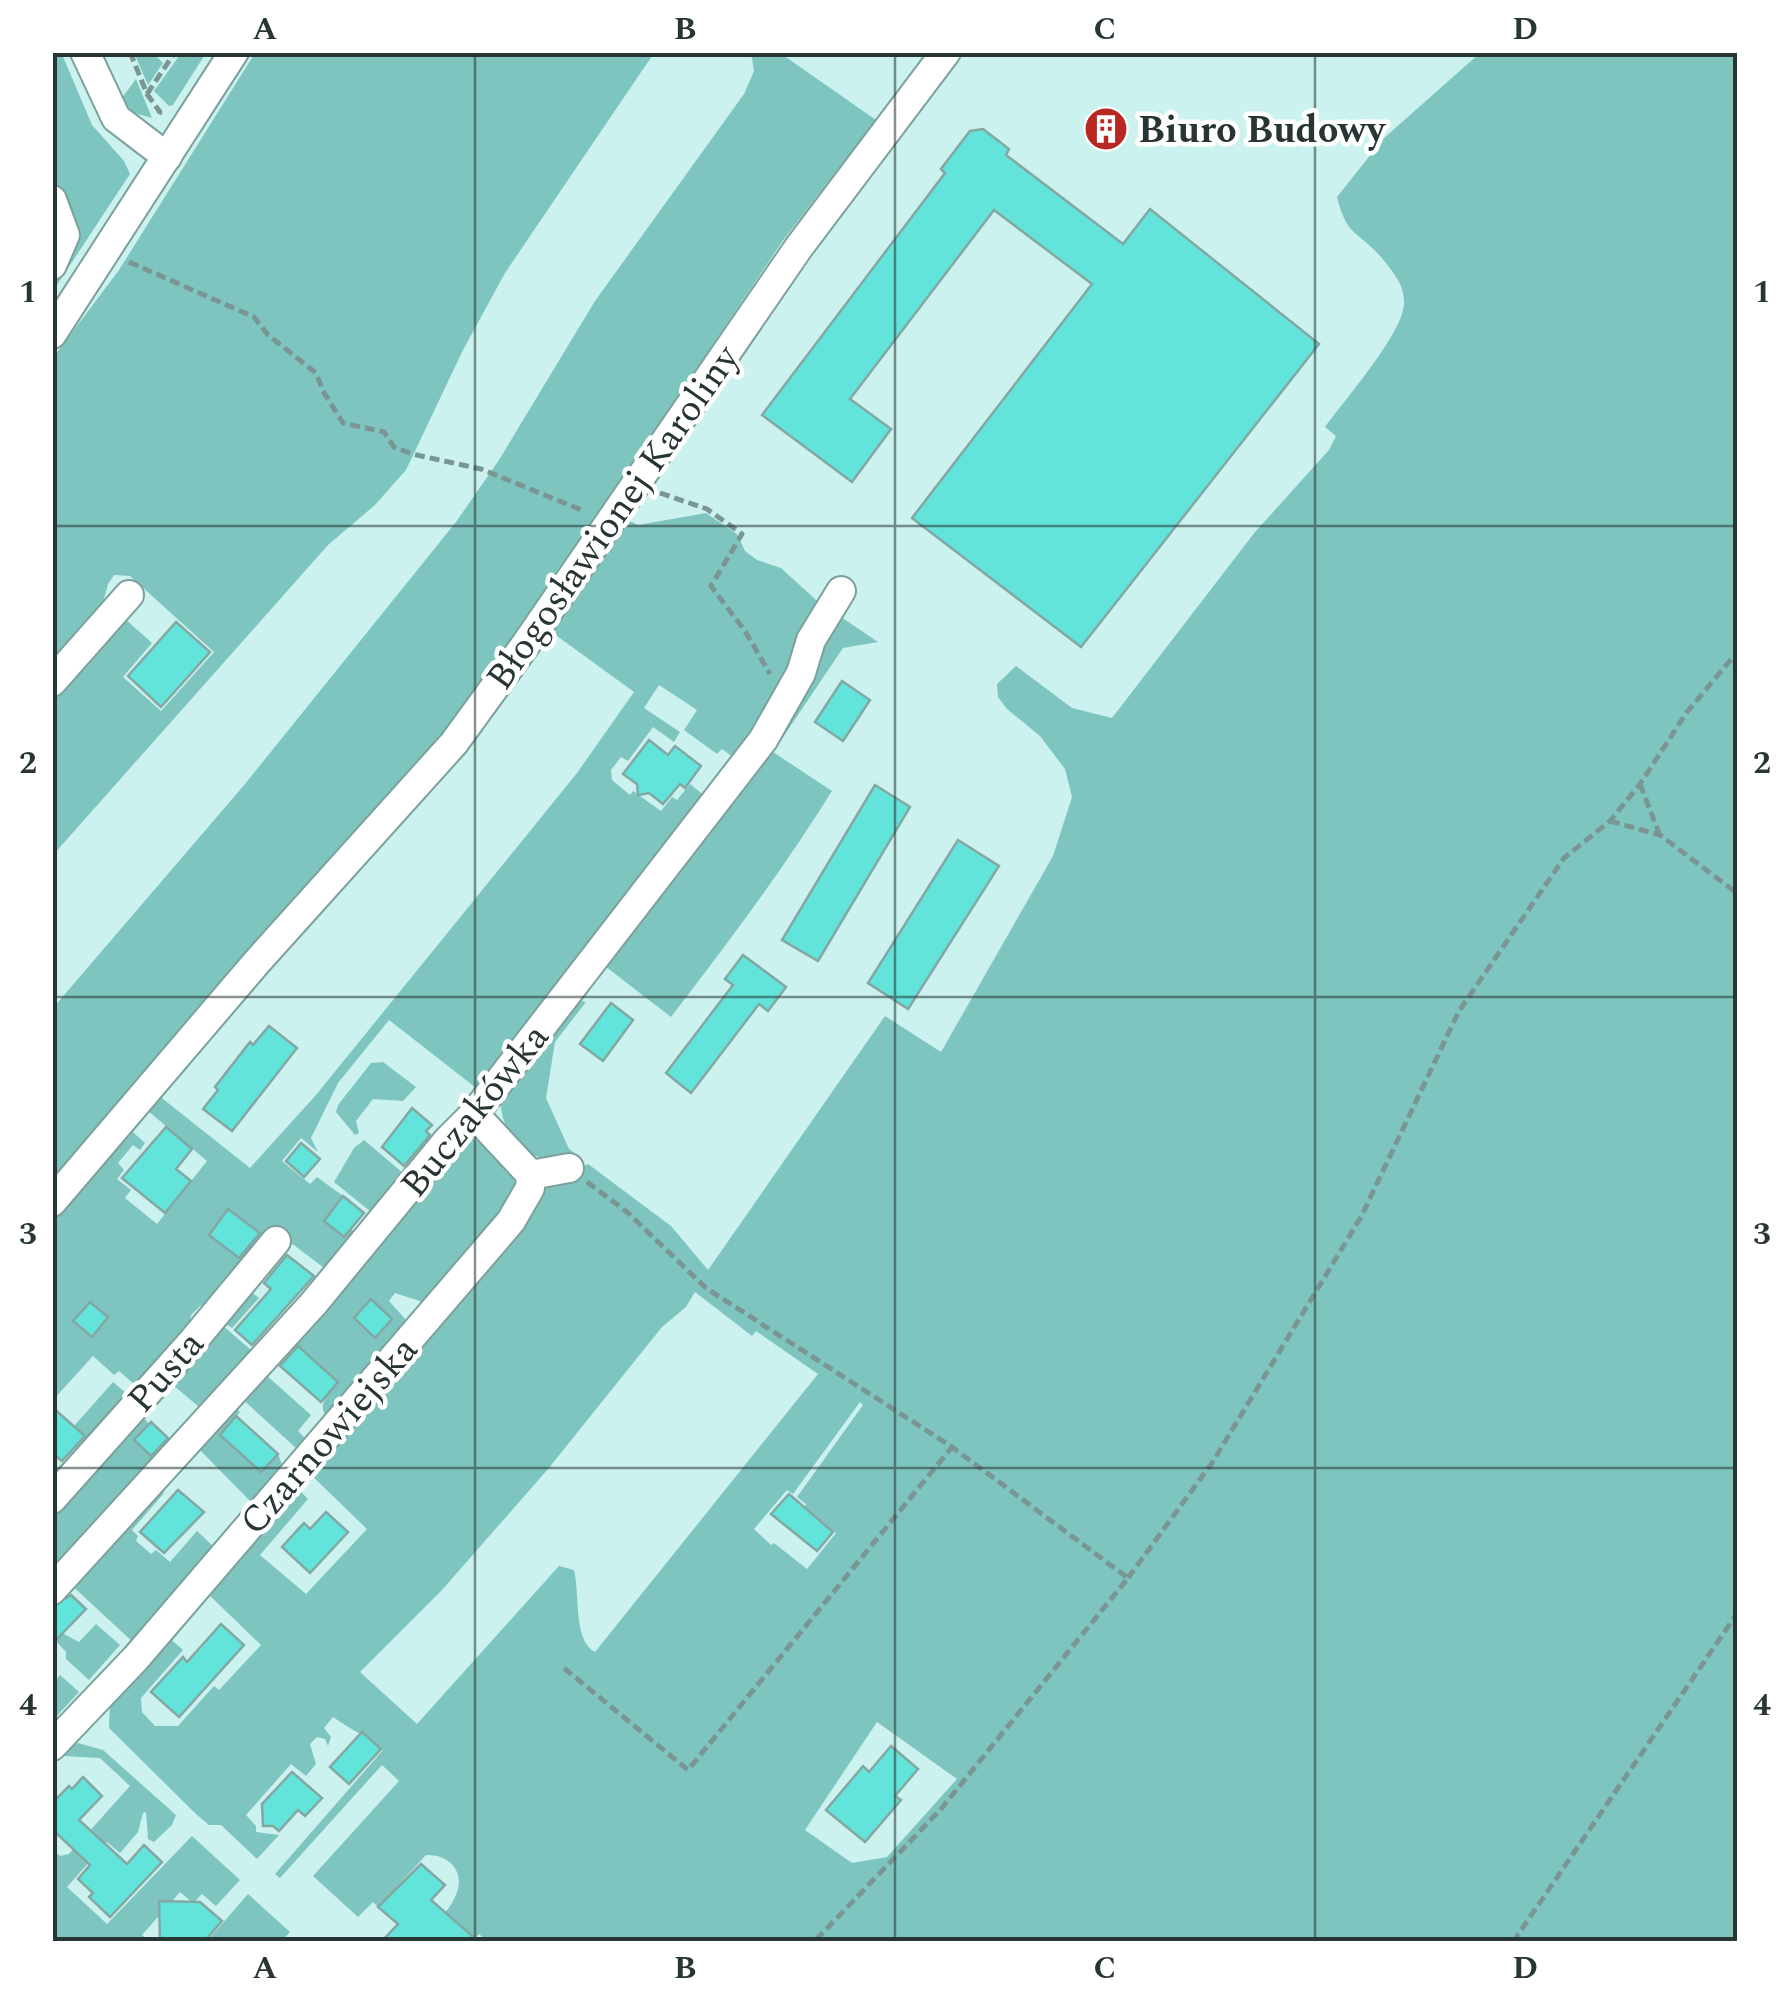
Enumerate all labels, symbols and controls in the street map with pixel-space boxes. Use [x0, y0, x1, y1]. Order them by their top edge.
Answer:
text: A [253, 5, 278, 54]
text: B [674, 5, 696, 54]
text: C [1094, 5, 1116, 54]
text: D [1512, 5, 1538, 54]
place label: Biuro Budowy [1138, 102, 1387, 160]
building icon: Biuro Budowy [1083, 106, 1129, 152]
text: 1 [19, 268, 37, 317]
text: 1 [1753, 268, 1771, 317]
street label: Błogosławionej Karoliny [472, 332, 756, 703]
text: 2 [19, 739, 37, 788]
text: 2 [1753, 739, 1771, 788]
street label: Buczakówka [387, 1011, 564, 1211]
text: 3 [19, 1210, 37, 1259]
text: 3 [1753, 1210, 1771, 1259]
street label: Pusta [114, 1318, 219, 1427]
street label: Czarnowiejska [226, 1323, 433, 1549]
text: 4 [19, 1681, 37, 1730]
text: 4 [1753, 1681, 1771, 1730]
text: A [253, 1944, 278, 1993]
text: B [674, 1944, 696, 1993]
text: C [1094, 1944, 1116, 1993]
text: D [1512, 1944, 1538, 1993]

